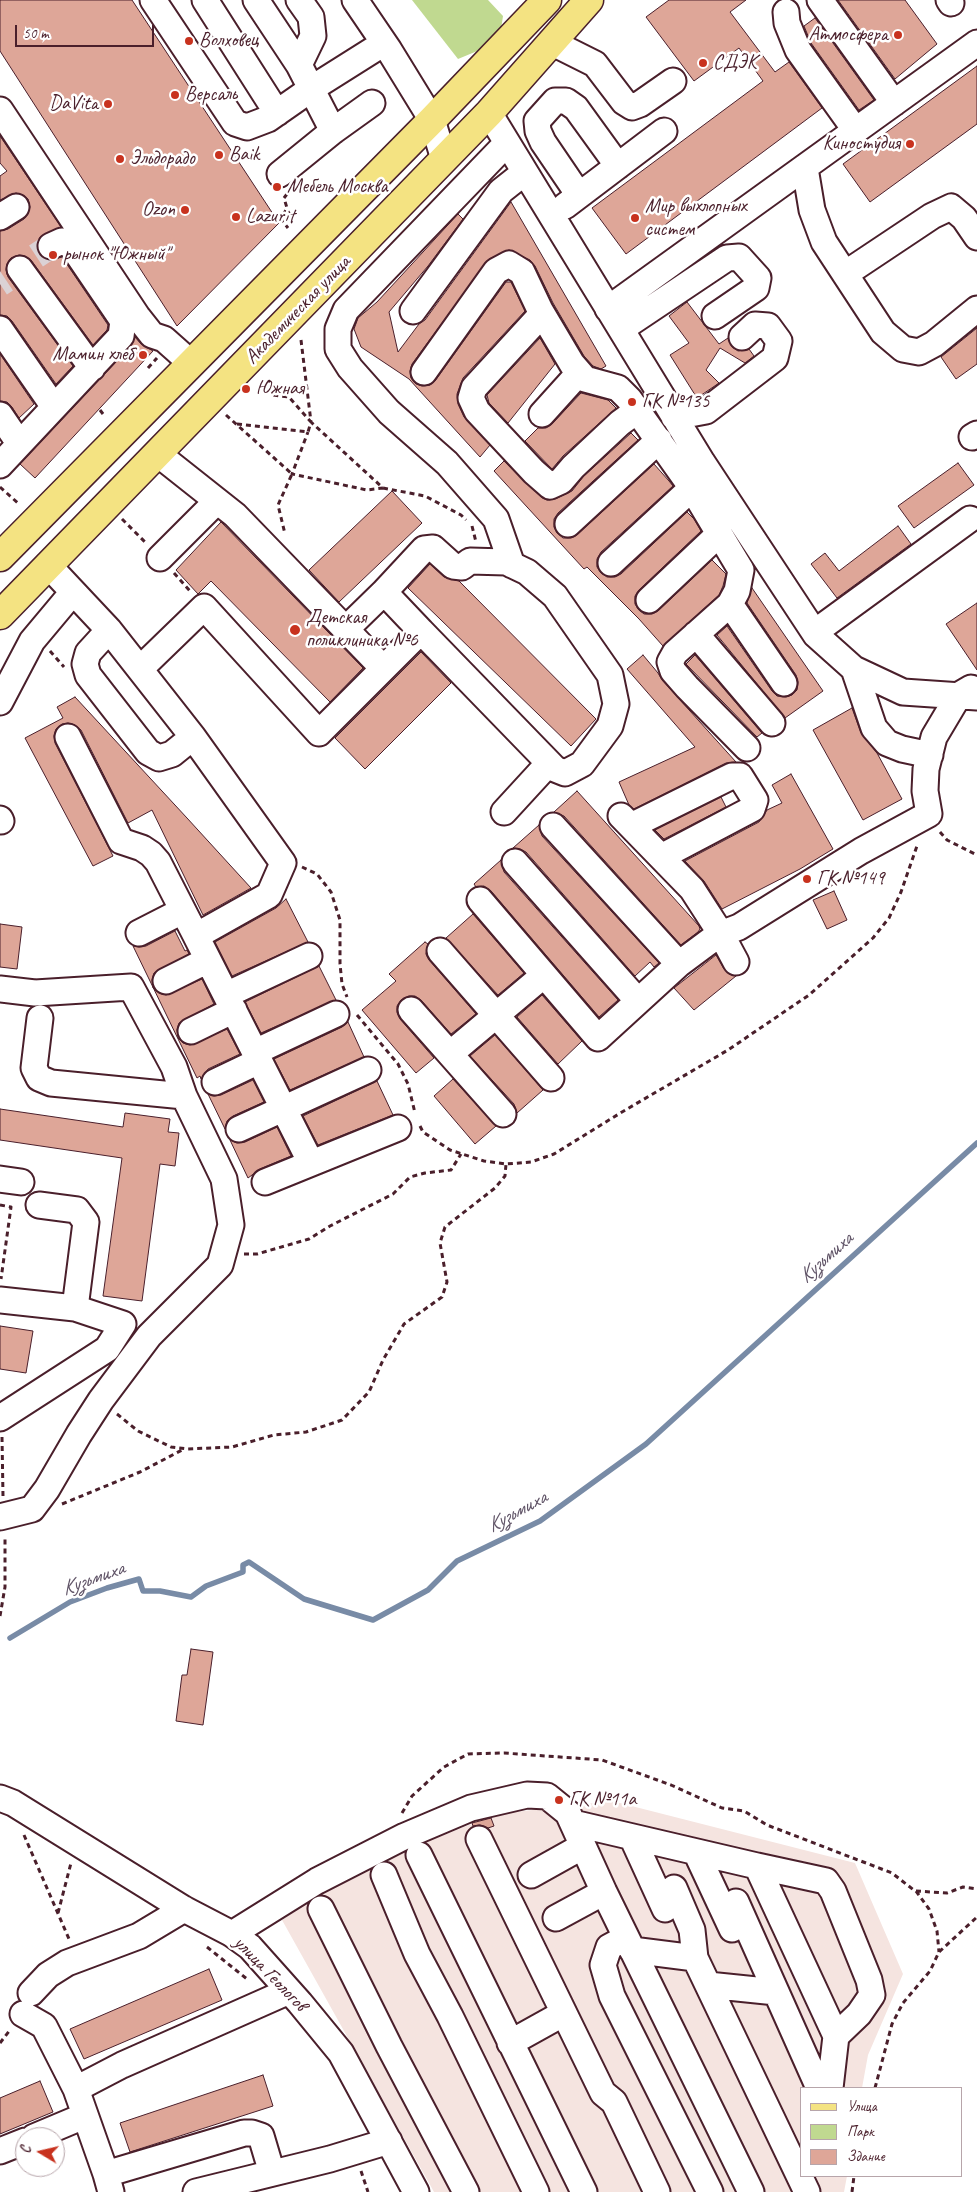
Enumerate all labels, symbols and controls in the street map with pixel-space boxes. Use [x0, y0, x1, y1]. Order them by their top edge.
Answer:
scale bar [18, 15, 156, 47]
place label: Атмосфера [809, 23, 888, 47]
text: 50 m [23, 24, 49, 43]
place label: Волховец [199, 29, 258, 53]
marker: Атмосфера [892, 29, 904, 41]
marker: Волховец [183, 35, 195, 47]
place label: СДЭК [713, 51, 757, 75]
marker: СДЭК [697, 57, 709, 69]
place label: Версаль [185, 83, 237, 107]
marker: Версаль [169, 89, 181, 101]
place label: DaVita [49, 92, 98, 116]
marker: DaVita [102, 98, 114, 110]
place label: Киностудия [823, 132, 900, 156]
marker: Киностудия [904, 138, 916, 150]
place label: Baik [229, 143, 259, 167]
place label: Эльдорадо [130, 147, 195, 171]
marker: Baik [213, 149, 225, 161]
marker: Эльдорадо [114, 153, 126, 165]
place label: Мебель Москва [287, 175, 387, 199]
marker: Мебель Москва [271, 181, 283, 193]
place label: Мир выхлопных систем [645, 195, 747, 242]
place label: Ozon [142, 198, 175, 222]
marker: Ozon [179, 204, 191, 216]
place label: Lazurit [246, 205, 295, 229]
marker: Lazurit [230, 211, 242, 223]
marker: Мир выхлопных систем [629, 212, 641, 224]
place label: рынок "Южный" [63, 243, 169, 267]
marker: рынок "Южный" [47, 249, 59, 261]
street label: Академическая улица [240, 251, 356, 369]
place label: Мамин хлеб [53, 343, 133, 367]
marker: Мамин хлеб [137, 349, 149, 361]
place label: Южная [256, 377, 304, 401]
marker: Южная [240, 383, 252, 395]
place label: ГК №135 [642, 390, 709, 414]
marker: ГК №135 [626, 396, 638, 408]
place label: Детская поликлиника №6 [306, 606, 418, 653]
marker: Детская поликлиника №6 [288, 623, 302, 637]
place label: ГК №149 [817, 867, 884, 891]
marker: ГК №149 [801, 873, 813, 885]
water label: Кузьмиха [794, 1227, 858, 1289]
water label: Кузьмиха [483, 1485, 551, 1539]
water label: Кузьмиха [58, 1556, 128, 1602]
place label: ГК №11а [569, 1788, 636, 1812]
marker: ГК №11а [553, 1794, 565, 1806]
street label: улица Геологов [228, 1931, 312, 2017]
legend [800, 2087, 962, 2177]
text: Улица [847, 2097, 877, 2116]
text: Парк [847, 2122, 874, 2141]
north arrow [15, 2127, 65, 2177]
text: С [17, 2145, 35, 2154]
text: Здание [847, 2147, 885, 2166]

